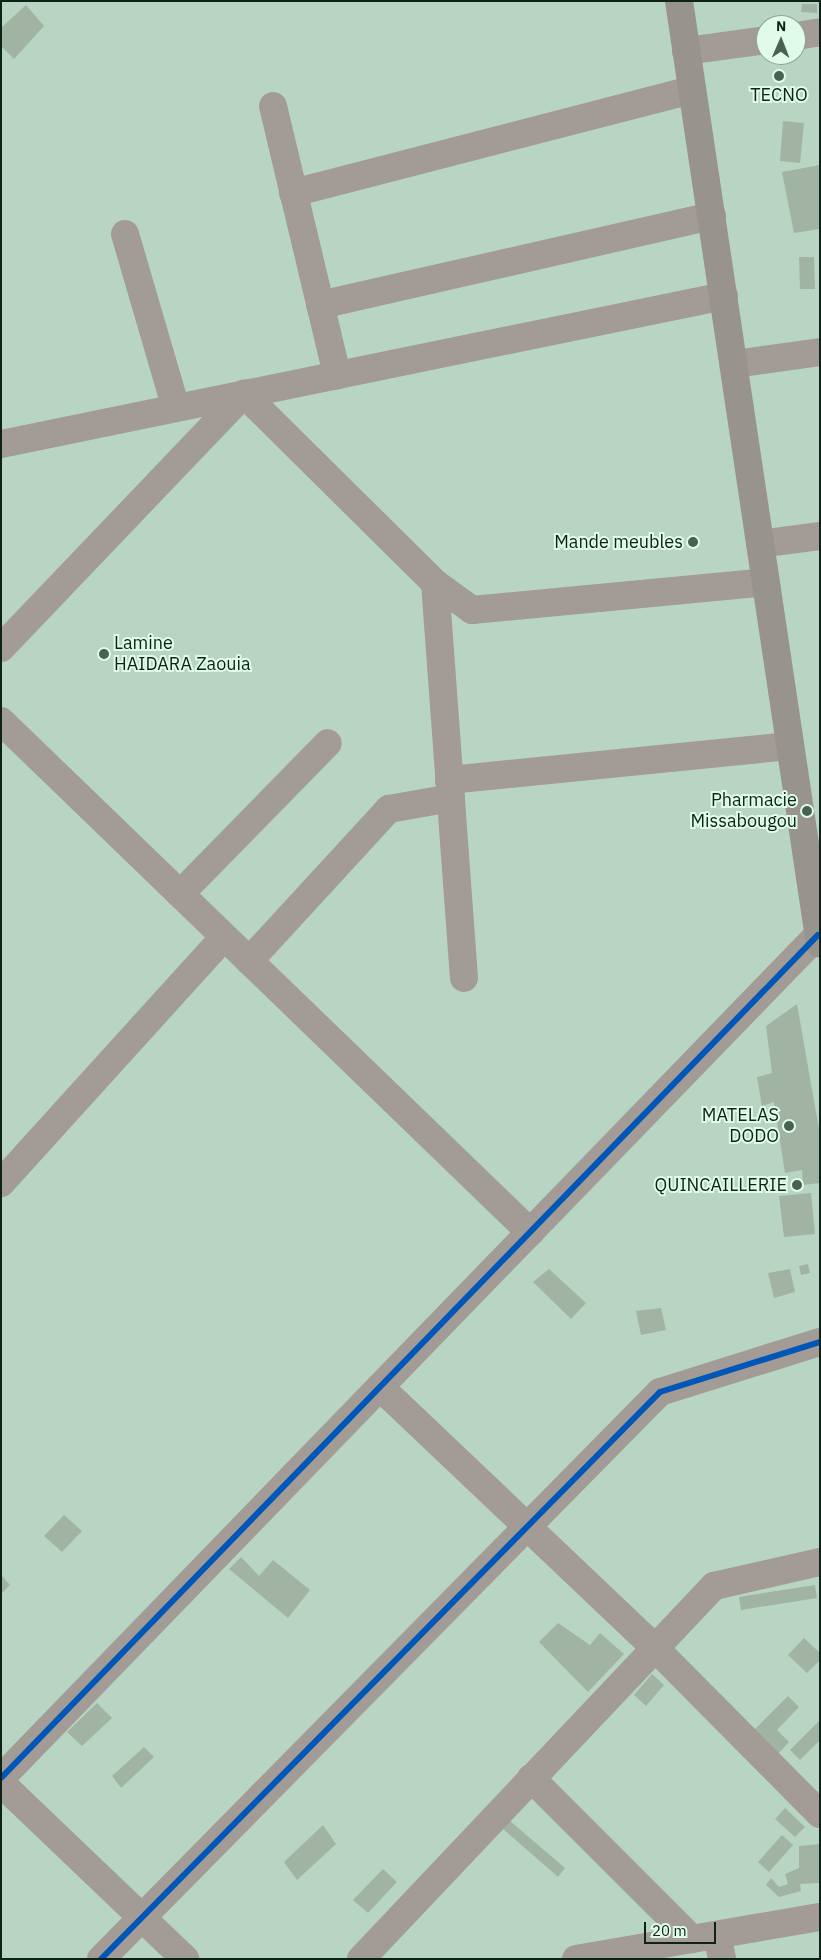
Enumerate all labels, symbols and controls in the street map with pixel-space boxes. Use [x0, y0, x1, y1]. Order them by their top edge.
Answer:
north arrow [756, 15, 806, 65]
text: N [776, 17, 786, 35]
marker: TECNO [773, 70, 785, 82]
place label: TECNO [750, 84, 808, 106]
place label: Mande meubles [554, 531, 683, 553]
marker: Mande meubles [687, 536, 699, 548]
place label: Lamine HAIDARA Zaouia [114, 633, 251, 676]
marker: Lamine HAIDARA Zaouia [98, 648, 110, 660]
place label: Pharmacie Missabougou [690, 790, 797, 832]
marker: Pharmacie Missabougou [801, 805, 813, 817]
place label: MATELAS DODO [702, 1105, 779, 1148]
marker: MATELAS DODO [783, 1120, 795, 1132]
place label: QUINCAILLERIE [654, 1174, 787, 1196]
marker: QUINCAILLERIE [791, 1179, 803, 1191]
scale bar [646, 1912, 718, 1944]
text: 20 m [652, 1921, 687, 1940]

